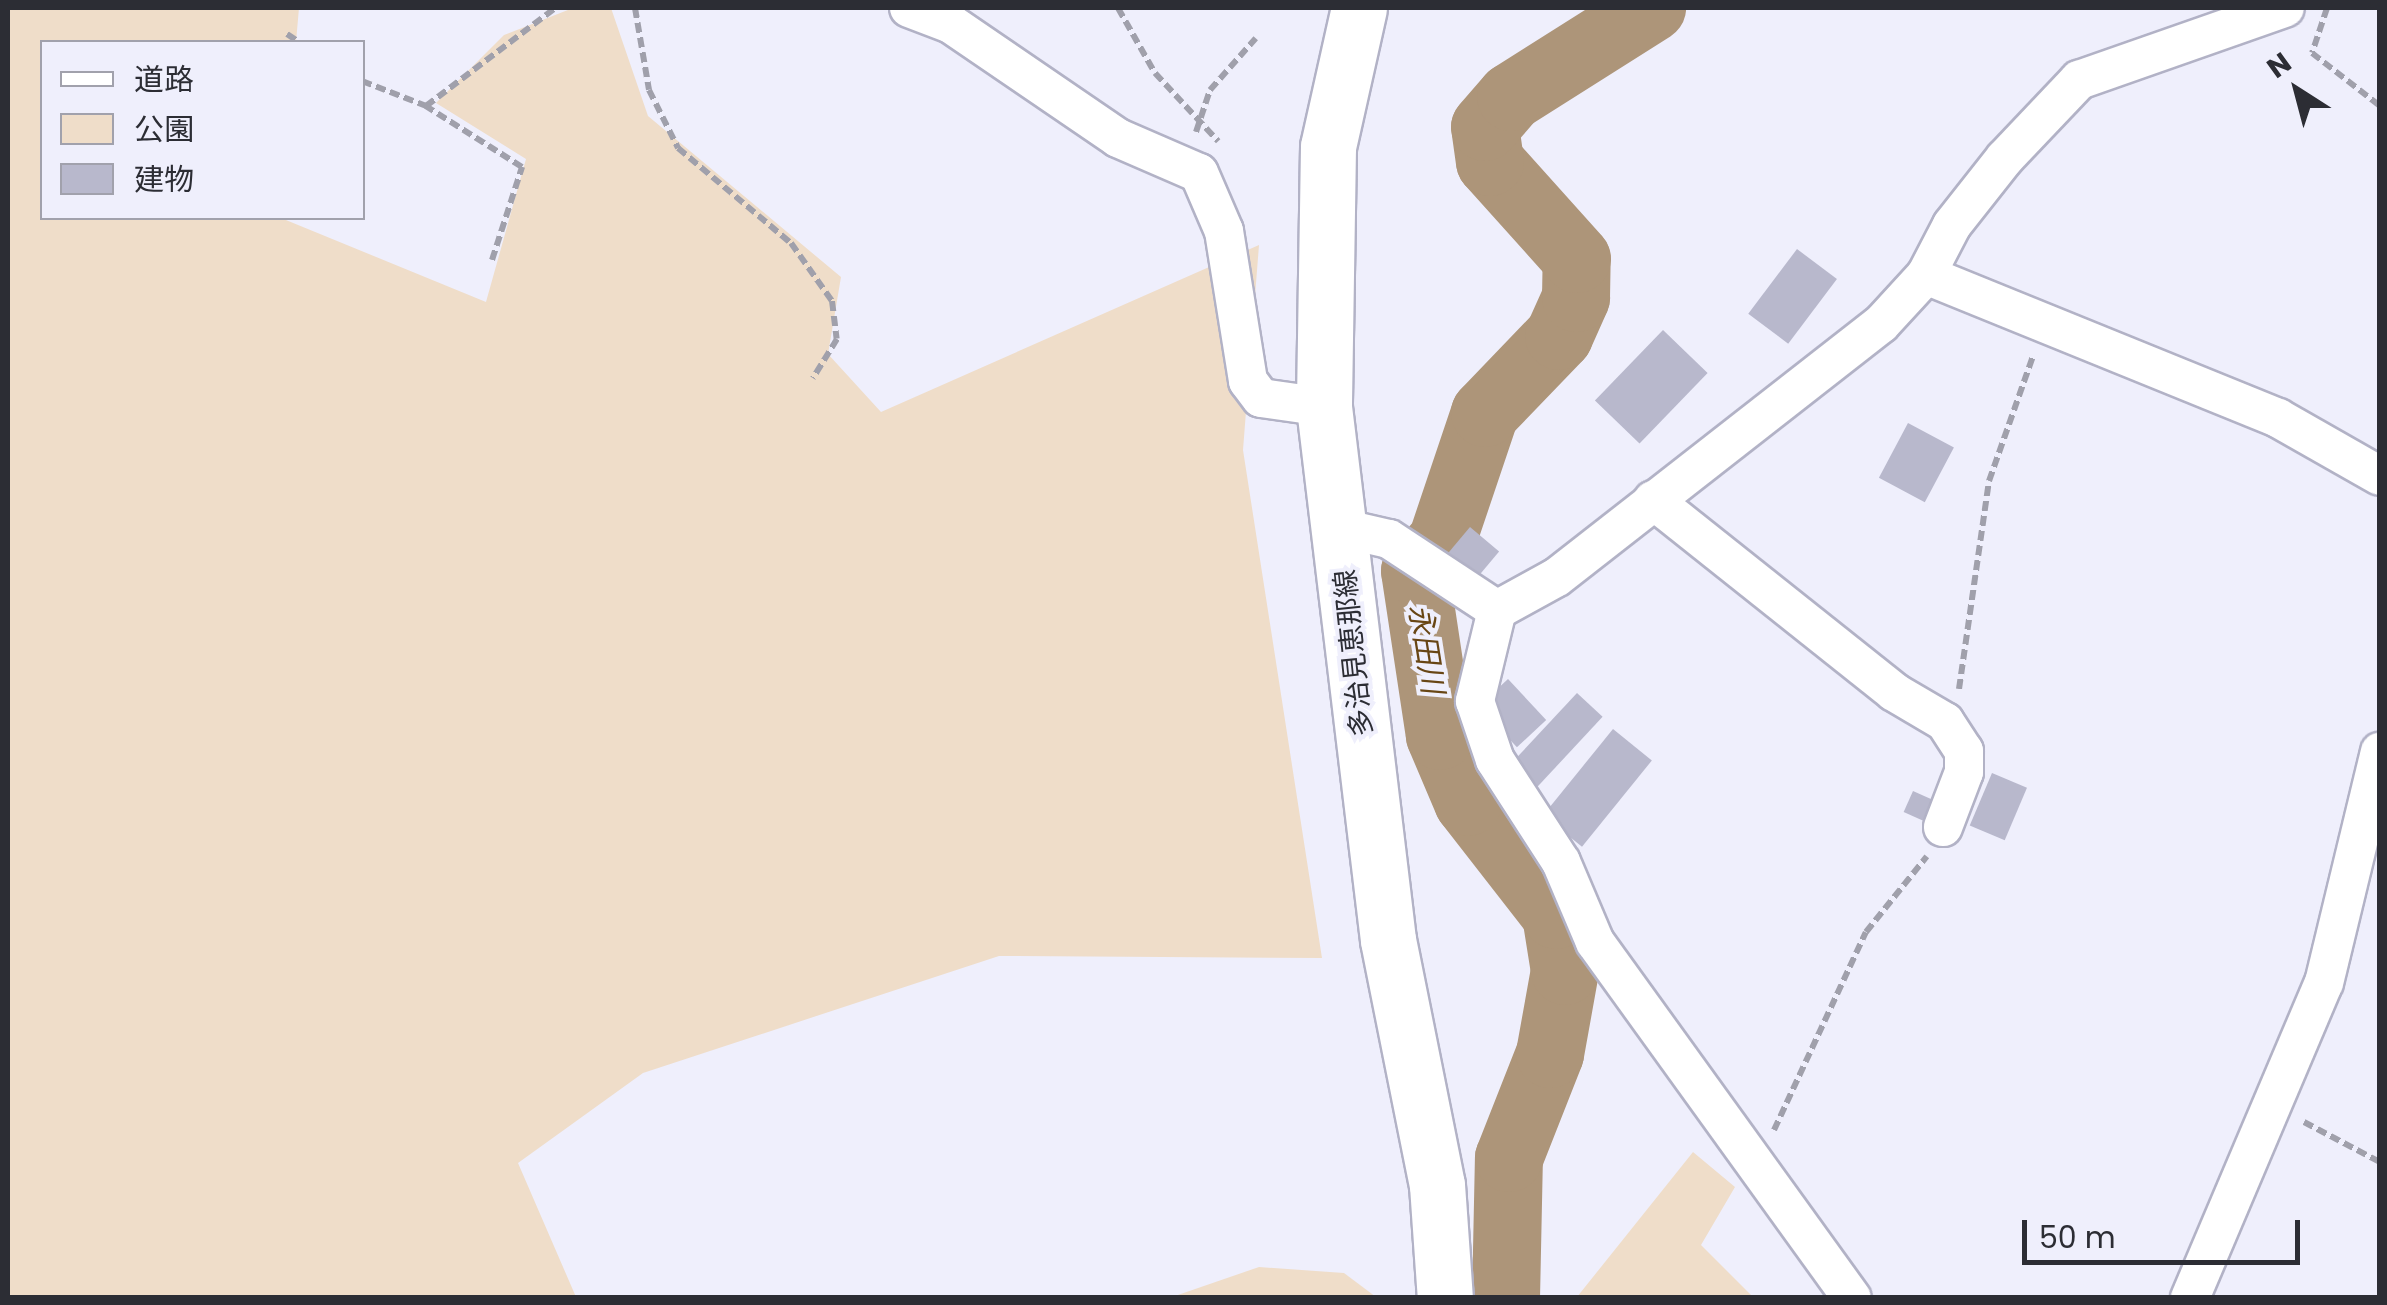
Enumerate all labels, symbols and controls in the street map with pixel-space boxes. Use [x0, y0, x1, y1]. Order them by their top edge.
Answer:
legend [40, 40, 365, 220]
north arrow [2247, 40, 2347, 140]
text: N [2259, 43, 2299, 87]
text: 道路 [134, 58, 194, 101]
text: 公園 [134, 108, 194, 151]
text: 建物 [134, 158, 194, 201]
street label: 多治見恵那線 [1329, 568, 1379, 738]
water label: 永田川 [1401, 602, 1451, 696]
scale bar [2027, 1200, 2304, 1262]
text: 50 m [2039, 1216, 2116, 1259]

